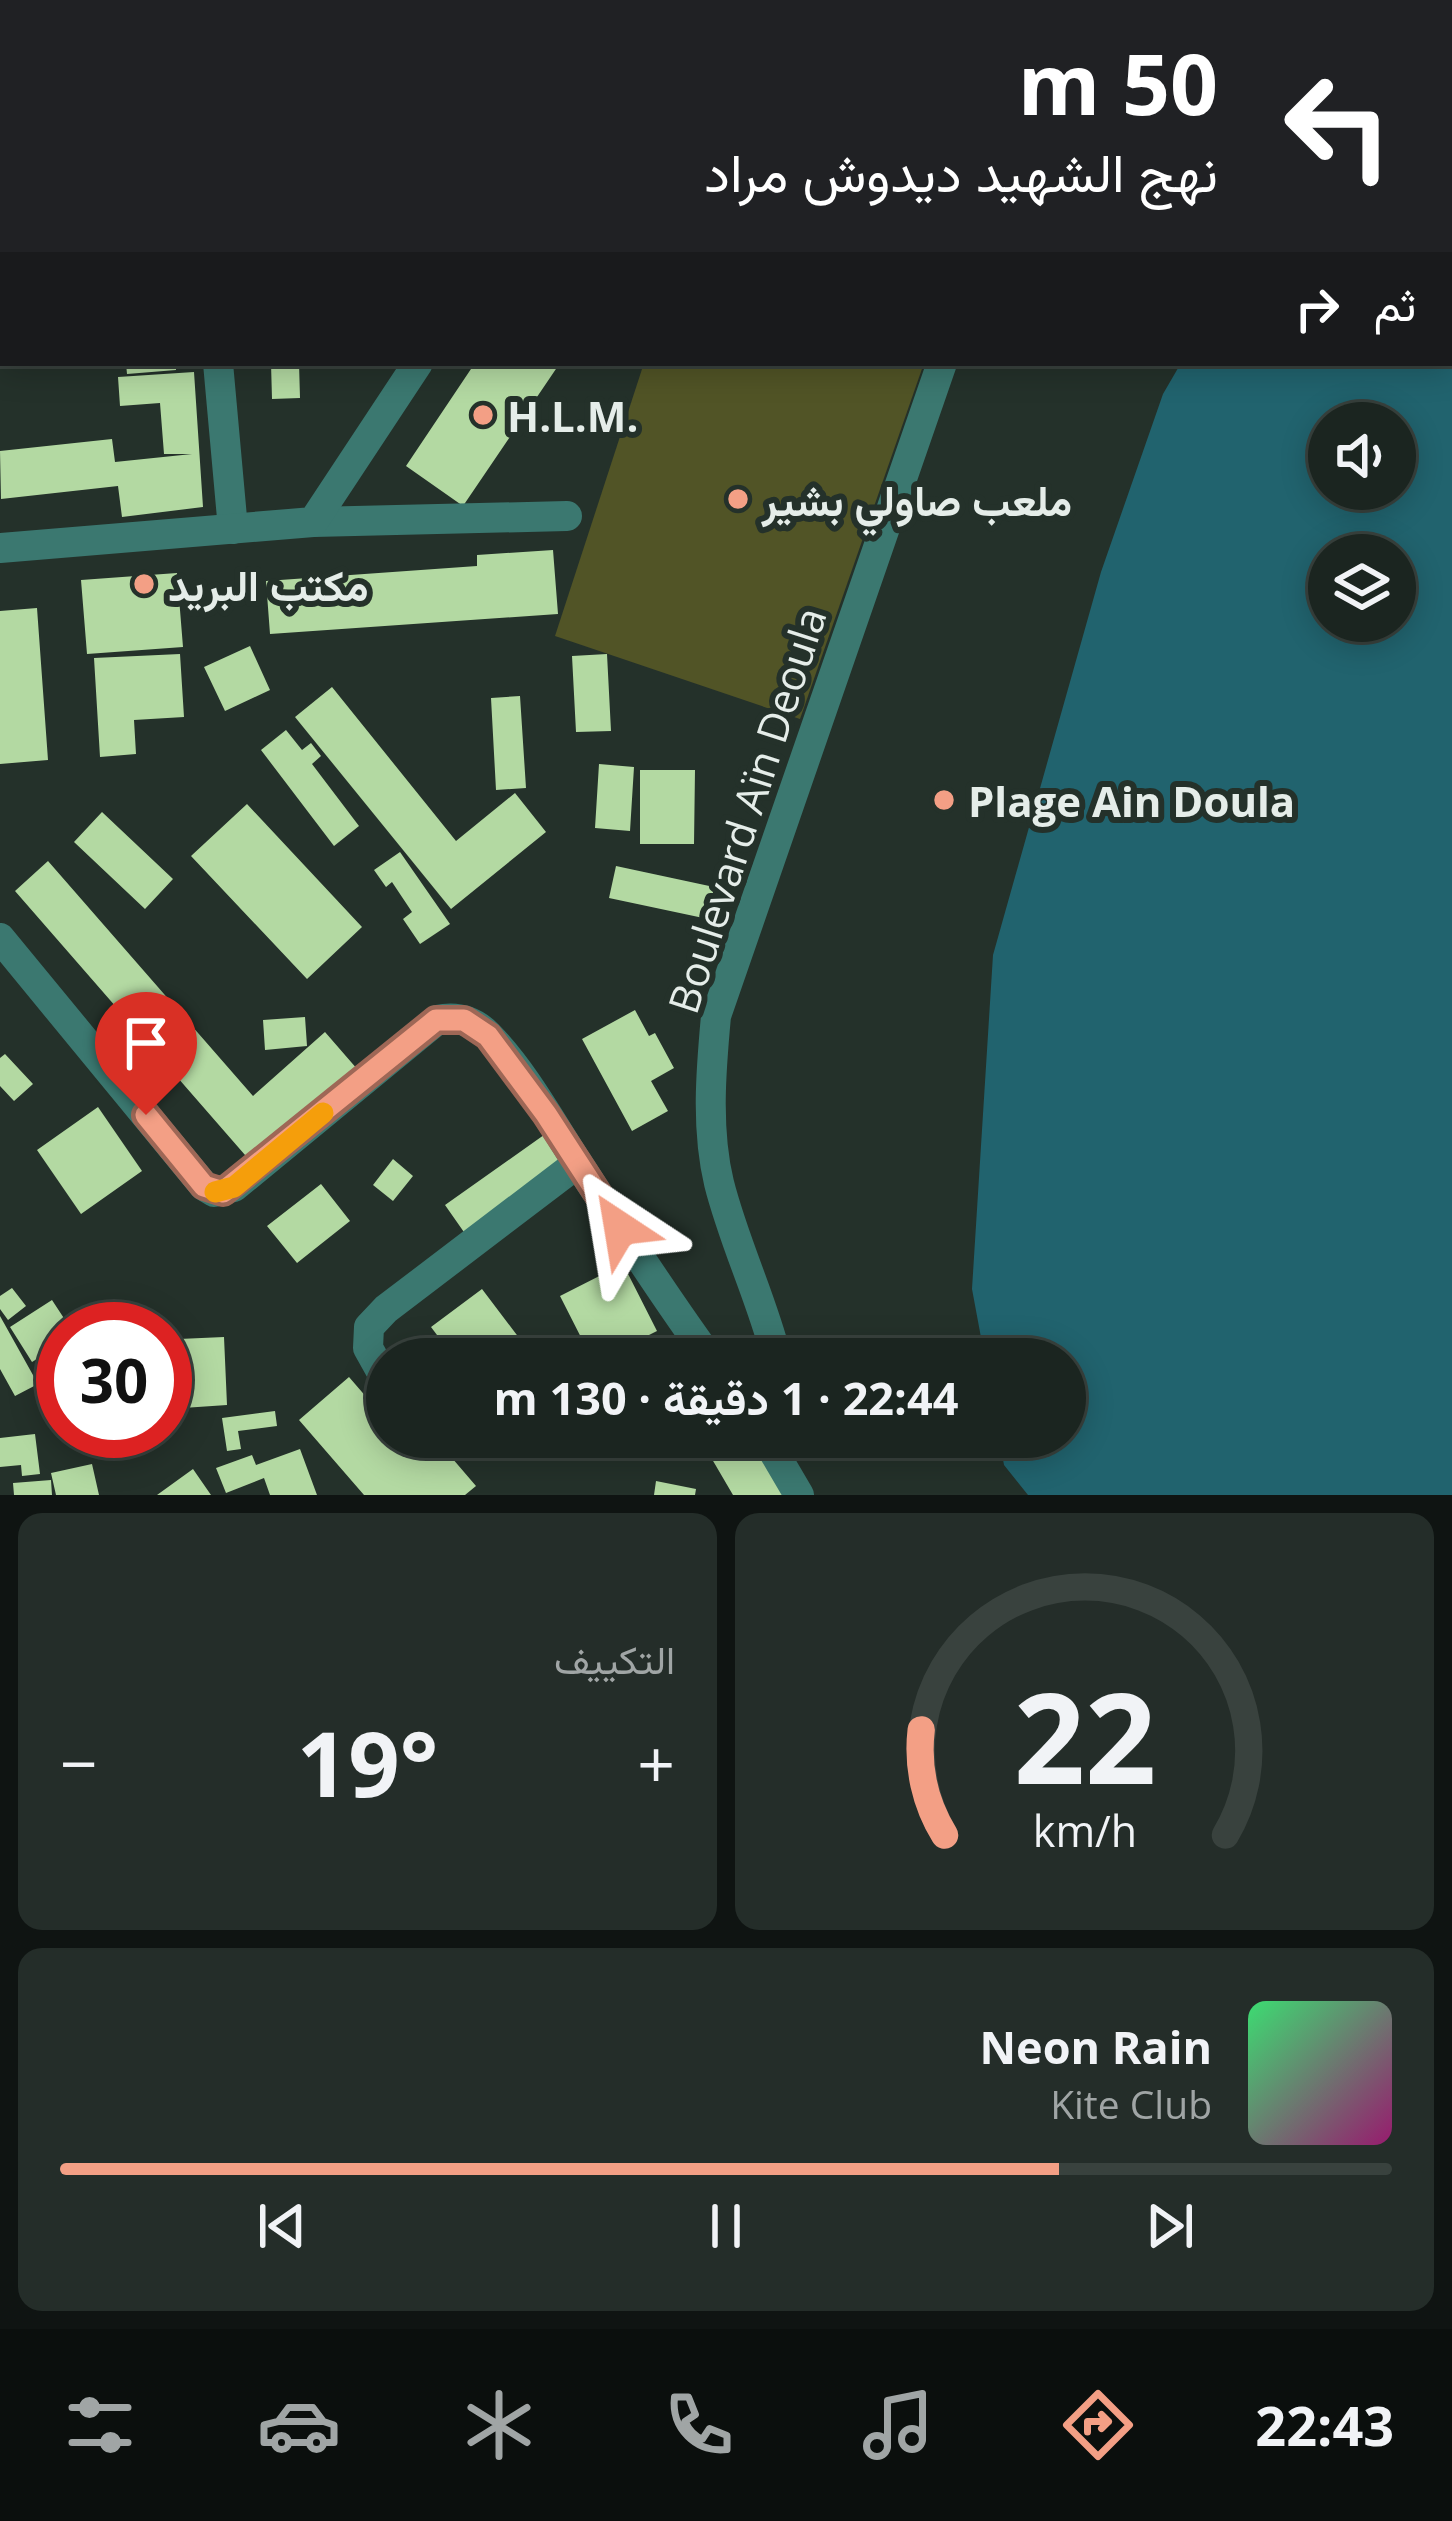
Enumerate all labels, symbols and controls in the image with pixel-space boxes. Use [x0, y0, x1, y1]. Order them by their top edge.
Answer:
text: 50 m [1018, 25, 1218, 140]
icon: left [1260, 48, 1416, 204]
text: نهج الشهيد ديدوش مراد [704, 134, 1218, 208]
text: ثم [1374, 273, 1416, 334]
icon: right [1284, 276, 1350, 342]
place label: H.L.M. [507, 387, 638, 444]
marker: H.L.M. [470, 402, 496, 428]
map controls [1308, 402, 1416, 642]
button: sound [1308, 402, 1416, 510]
place label: ملعب صاولي بشير [761, 471, 1072, 536]
marker: ملعب صاولي بشير [725, 486, 751, 512]
button: layers [1308, 534, 1416, 642]
place label: مكتب البريد [168, 556, 369, 613]
marker: مكتب البريد [131, 571, 157, 597]
street label: Boulevard Aïn Deoula [653, 600, 839, 1020]
place label: Plage Ain Doula [968, 772, 1295, 829]
marker: Plage Ain Doula [931, 787, 957, 813]
pin [95, 992, 197, 1115]
icon: arrive [113, 1010, 179, 1076]
position arrow [557, 1165, 683, 1291]
speed limit sign: 30 [36, 1302, 192, 1458]
text: 22:44 · 1 دقيقة · 130 m [494, 1367, 958, 1428]
text: التكييف [554, 1632, 675, 1685]
text: 22 [1013, 1651, 1156, 1821]
text: 19° [297, 1701, 438, 1823]
text: − [60, 1717, 98, 1807]
text: + [637, 1717, 675, 1807]
text: km/h [1032, 1800, 1137, 1859]
text: Neon Rain [980, 2016, 1212, 2077]
text: Kite Club [1050, 2077, 1212, 2130]
icon: previous [249, 2193, 315, 2259]
icon: pause [693, 2193, 759, 2259]
icon: next [1137, 2193, 1203, 2259]
icon: filters [58, 2383, 142, 2467]
icon: car [257, 2383, 341, 2467]
icon: climate [457, 2383, 541, 2467]
icon: phone [657, 2383, 741, 2467]
icon: music [856, 2383, 940, 2467]
icon: directions [1056, 2383, 1140, 2467]
text: 22:43 [1255, 2388, 1394, 2462]

